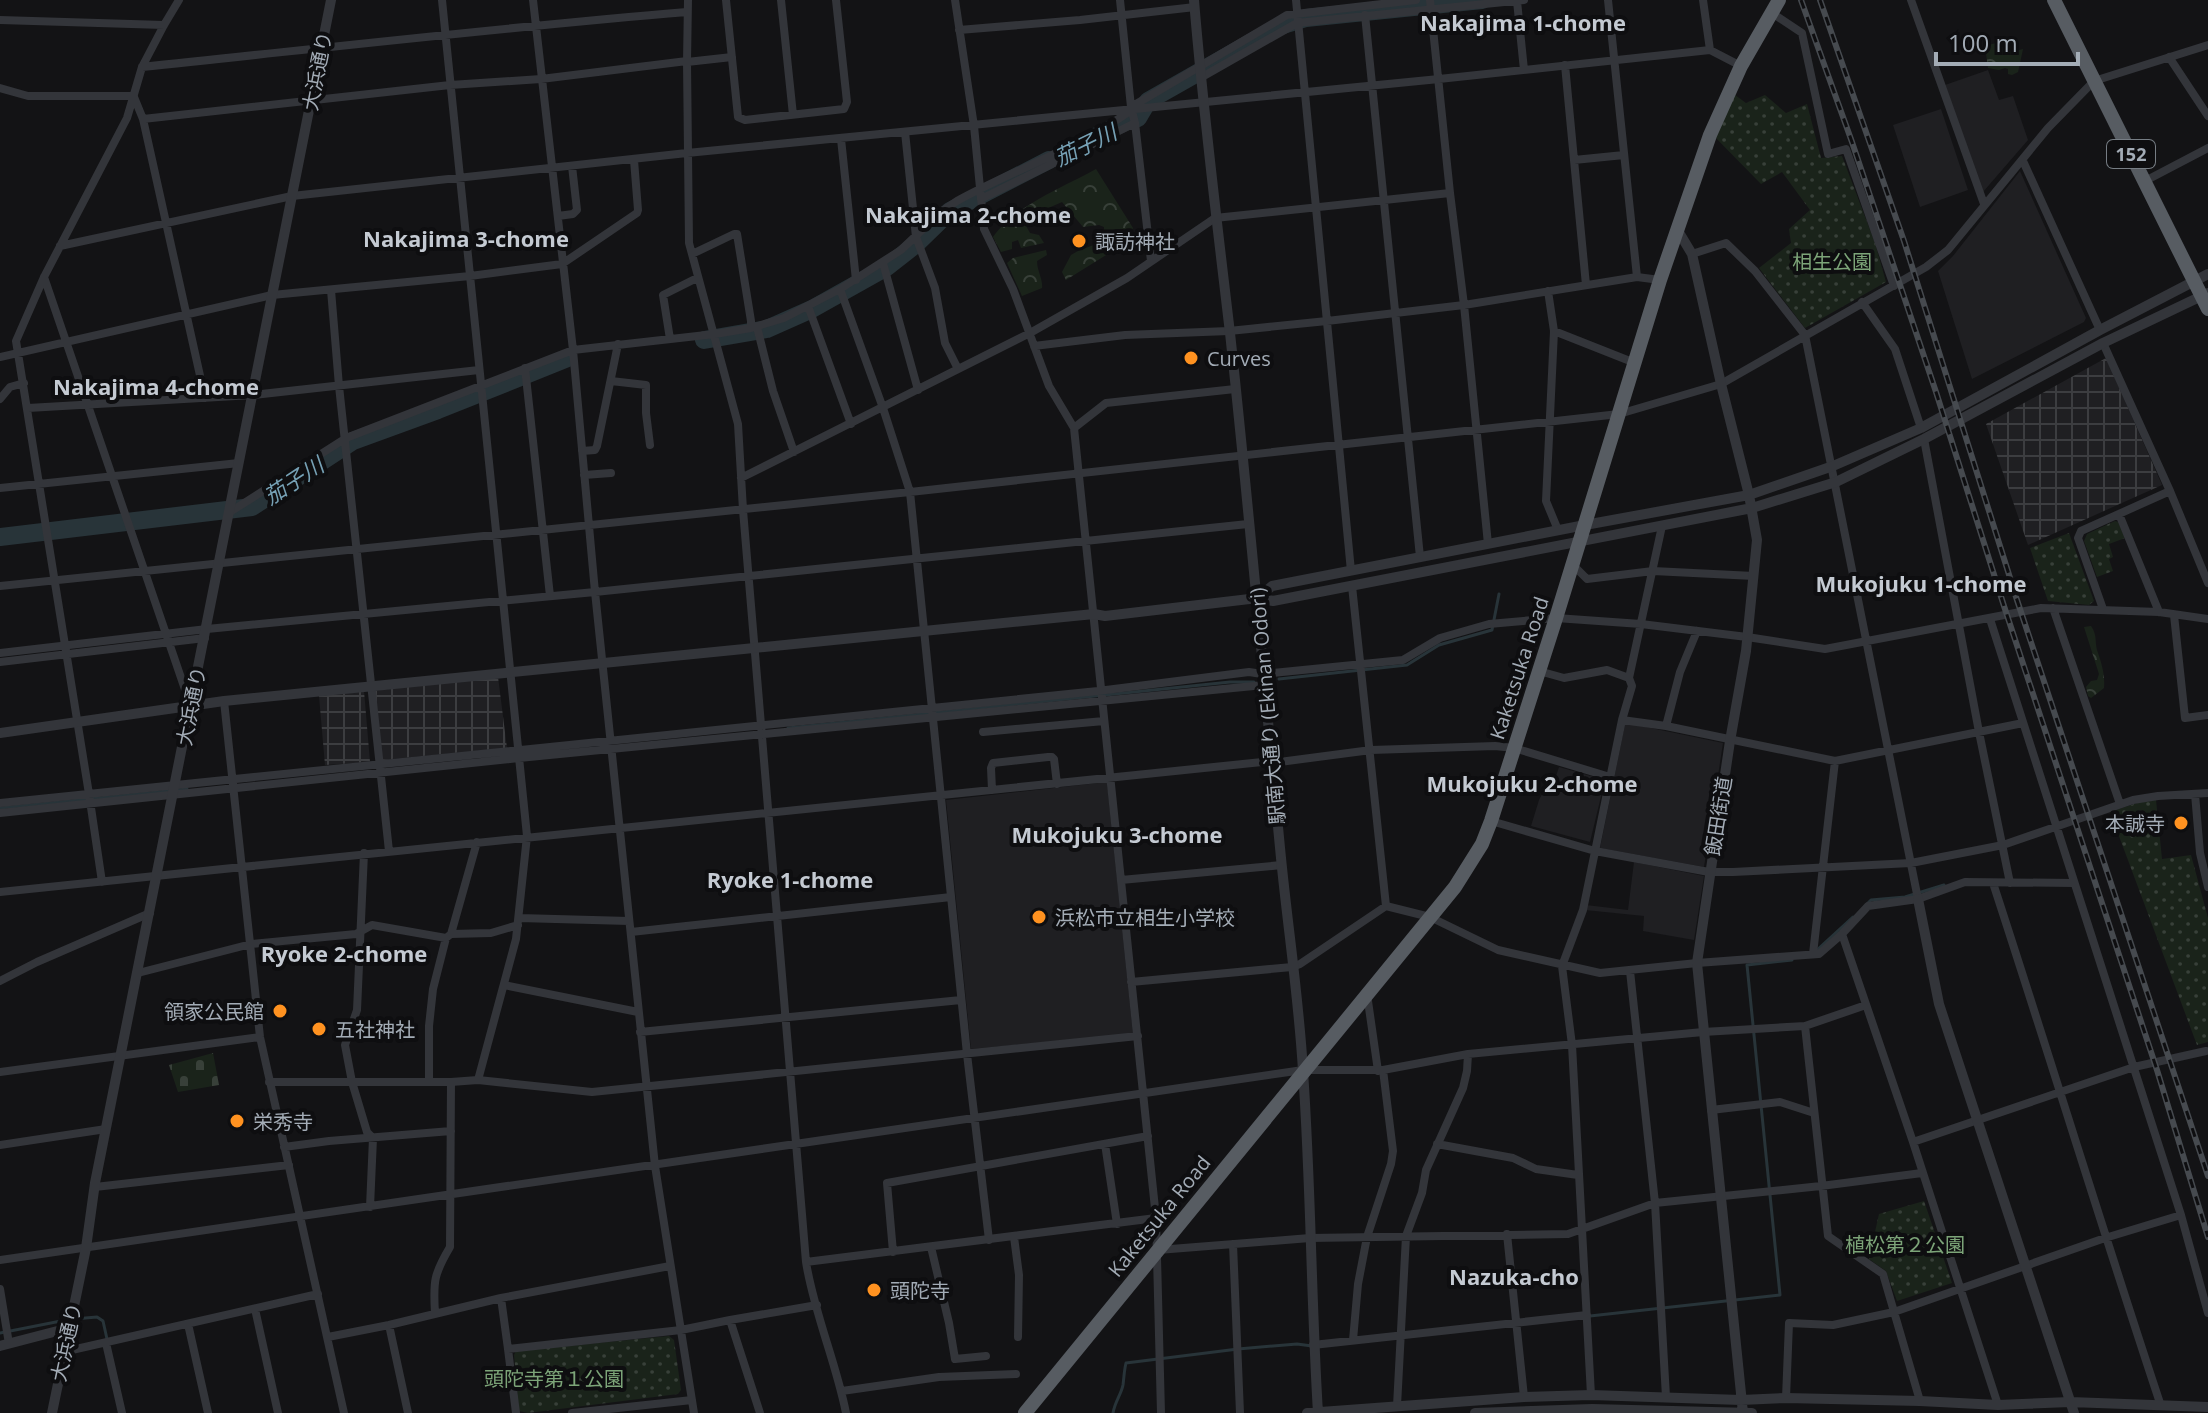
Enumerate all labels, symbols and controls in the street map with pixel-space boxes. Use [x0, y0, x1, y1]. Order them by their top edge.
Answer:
district label: Nakajima 1-chome [1420, 7, 1626, 37]
scale bar [1936, 16, 2078, 66]
text: 100 m [1948, 26, 2018, 59]
street label: 大浜通り [296, 29, 338, 113]
water label: 茄子川 [1049, 115, 1123, 172]
road number: 152 [2107, 140, 2155, 168]
district label: Nakajima 2-chome [865, 199, 1071, 229]
district label: Nakajima 3-chome [363, 223, 569, 253]
place label: 諏訪神社 [1095, 228, 1175, 255]
marker: 諏訪神社 [1070, 232, 1088, 250]
park label: 相生公園 [1792, 248, 1872, 275]
place label: Curves [1207, 345, 1271, 372]
marker: Curves [1182, 349, 1200, 367]
district label: Nakajima 4-chome [53, 371, 259, 401]
water label: 茄子川 [257, 448, 331, 511]
district label: Mukojuku 1-chome [1815, 568, 2027, 598]
street label: 駅南大通り (Ekinan Odori) [1243, 586, 1291, 826]
street label: Kaketsuka Road [1483, 593, 1555, 743]
street label: 大浜通り [170, 664, 212, 748]
district label: Mukojuku 2-chome [1426, 768, 1638, 798]
street label: 飯田街道 [1698, 774, 1738, 858]
place label: 本誠寺 [2105, 810, 2165, 837]
marker: 本誠寺 [2172, 814, 2190, 832]
district label: Mukojuku 3-chome [1011, 819, 1223, 849]
district label: Ryoke 1-chome [707, 864, 873, 894]
place label: 浜松市立相生小学校 [1055, 904, 1235, 931]
marker: 浜松市立相生小学校 [1030, 908, 1048, 926]
district label: Ryoke 2-chome [261, 938, 427, 968]
place label: 領家公民館 [164, 998, 264, 1025]
marker: 領家公民館 [271, 1002, 289, 1020]
place label: 五社神社 [335, 1016, 415, 1043]
marker: 五社神社 [310, 1020, 328, 1038]
place label: 栄秀寺 [253, 1108, 313, 1135]
marker: 栄秀寺 [228, 1112, 246, 1130]
street label: Kaketsuka Road [1102, 1150, 1216, 1282]
park label: 植松第２公園 [1845, 1231, 1965, 1258]
district label: Nazuka-cho [1449, 1261, 1579, 1291]
place label: 頭陀寺 [890, 1277, 950, 1304]
marker: 頭陀寺 [865, 1281, 883, 1299]
street label: 大浜通り [44, 1300, 88, 1384]
park label: 頭陀寺第１公園 [484, 1365, 624, 1392]

